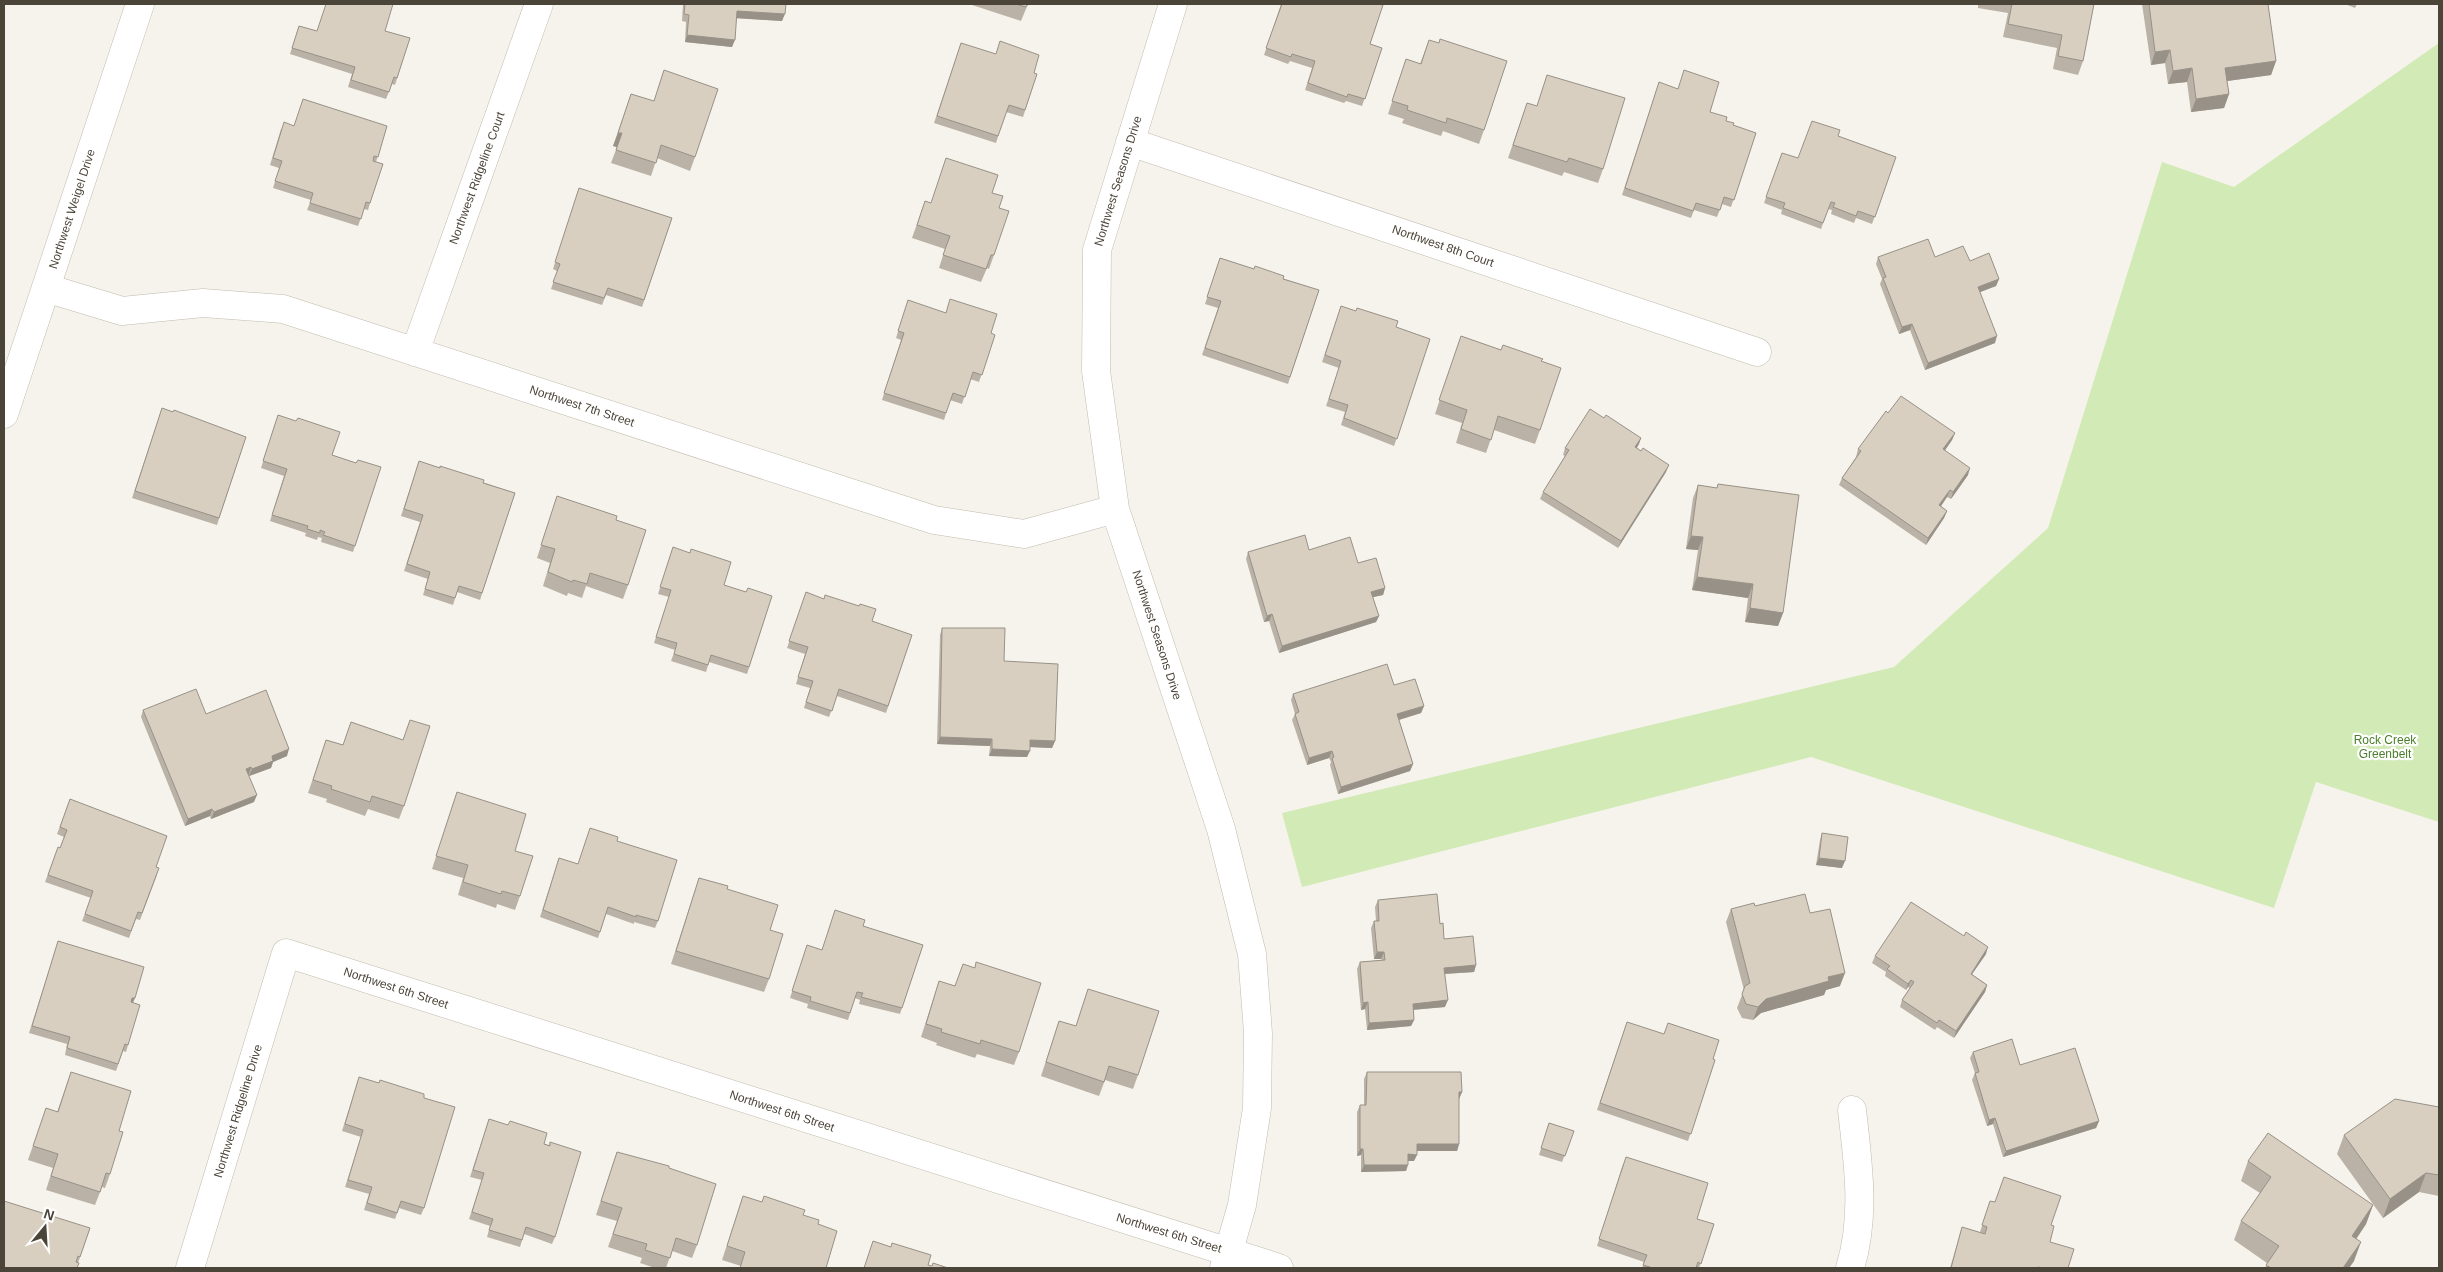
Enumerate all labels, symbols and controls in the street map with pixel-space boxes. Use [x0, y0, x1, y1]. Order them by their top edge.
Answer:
street label: Northwest Ridgeline Court [446, 109, 508, 246]
street label: Northwest Seasons Drive [1092, 114, 1145, 248]
street label: Northwest Weigel Drive [46, 147, 98, 271]
street label: Northwest 8th Court [1390, 222, 1496, 270]
street label: Northwest 7th Street [528, 382, 637, 430]
street label: Northwest Seasons Drive [1129, 568, 1185, 702]
park label: Rock Creek Greenbelt [2354, 733, 2417, 761]
street label: Northwest 6th Street [342, 964, 451, 1012]
street label: Northwest Ridgeline Drive [211, 1042, 265, 1179]
street label: Northwest 6th Street [728, 1087, 837, 1135]
north arrow [20, 1202, 70, 1252]
text: N [42, 1205, 56, 1224]
street label: Northwest 6th Street [1115, 1210, 1224, 1256]

